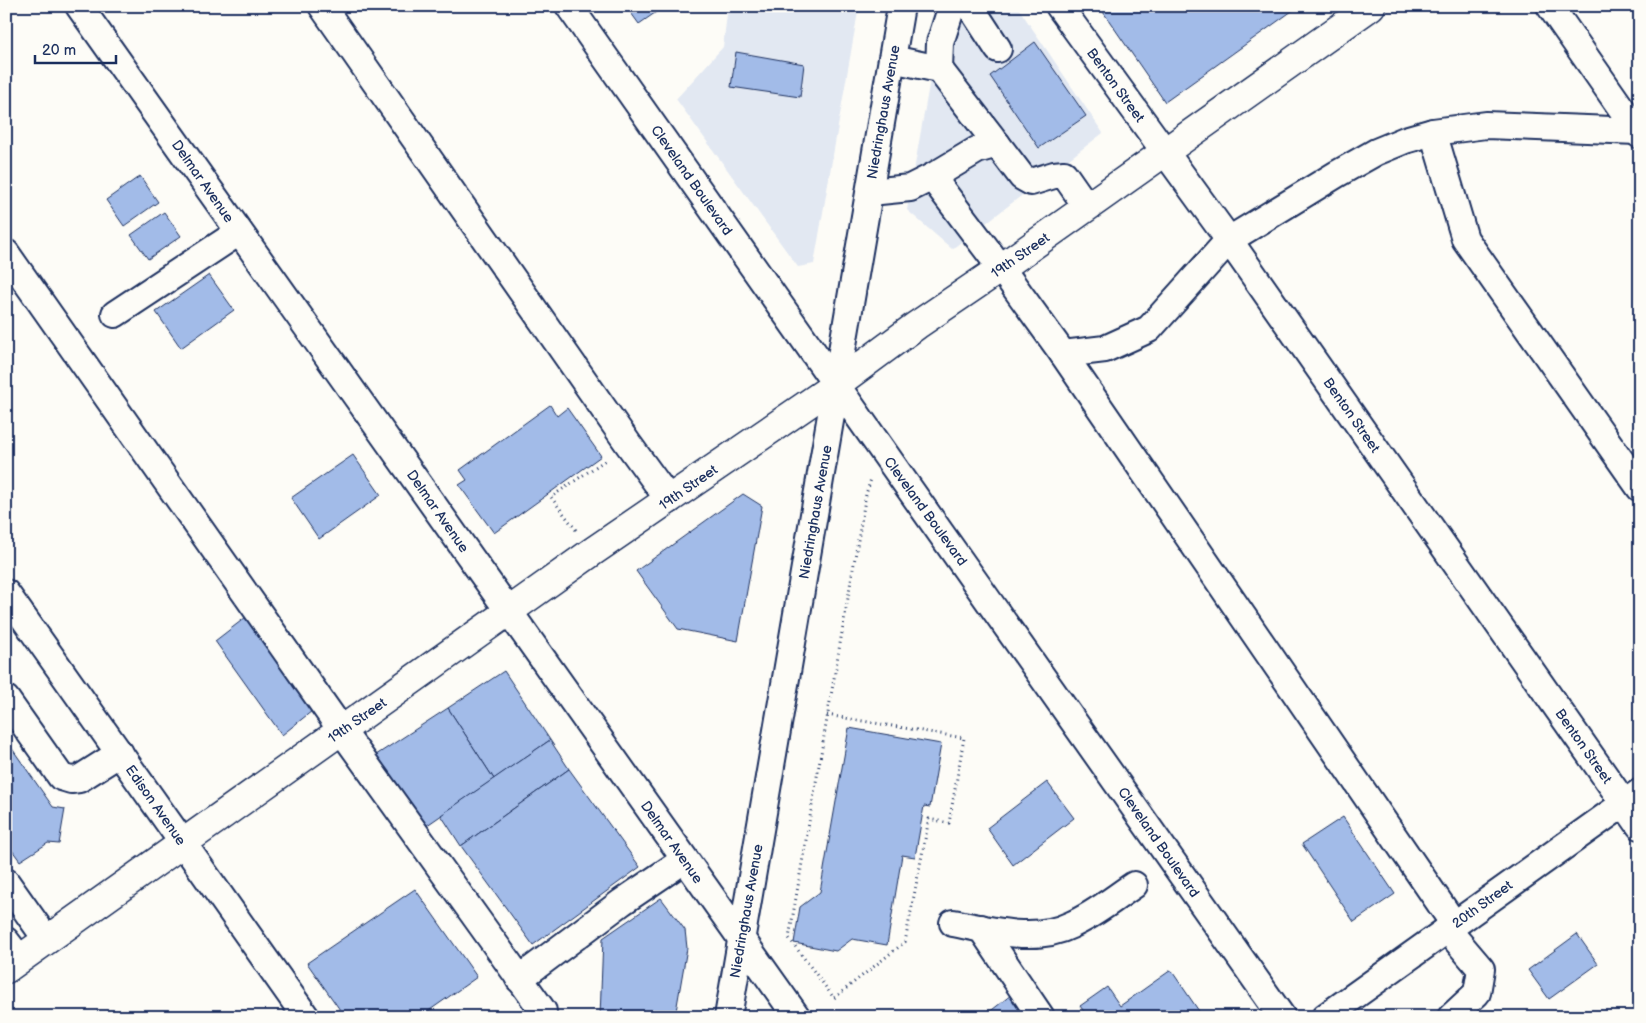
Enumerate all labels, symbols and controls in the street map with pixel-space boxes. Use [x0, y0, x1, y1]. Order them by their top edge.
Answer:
scale bar [35, 32, 116, 64]
text: 20 m [42, 41, 76, 60]
street label: Niedringhaus Avenue [863, 44, 904, 180]
street label: Benton Street [1083, 45, 1149, 126]
street label: Cleveland Boulevard [647, 122, 736, 239]
street label: Delmar Avenue [168, 137, 237, 226]
street label: 19th Street [988, 229, 1053, 282]
street label: Benton Street [1320, 375, 1384, 457]
street label: Niedringhaus Avenue [795, 444, 836, 580]
street label: Cleveland Boulevard [880, 454, 971, 569]
street label: 19th Street [656, 461, 721, 514]
street label: Delmar Avenue [403, 467, 472, 556]
street label: 19th Street [325, 694, 390, 747]
street label: Benton Street [1552, 706, 1616, 788]
street label: Edison Avenue [122, 762, 190, 849]
street label: Cleveland Boulevard [1114, 784, 1203, 901]
street label: Delmar Avenue [637, 798, 706, 887]
street label: Niedringhaus Avenue [726, 843, 767, 979]
street label: 20th Street [1449, 876, 1516, 932]

